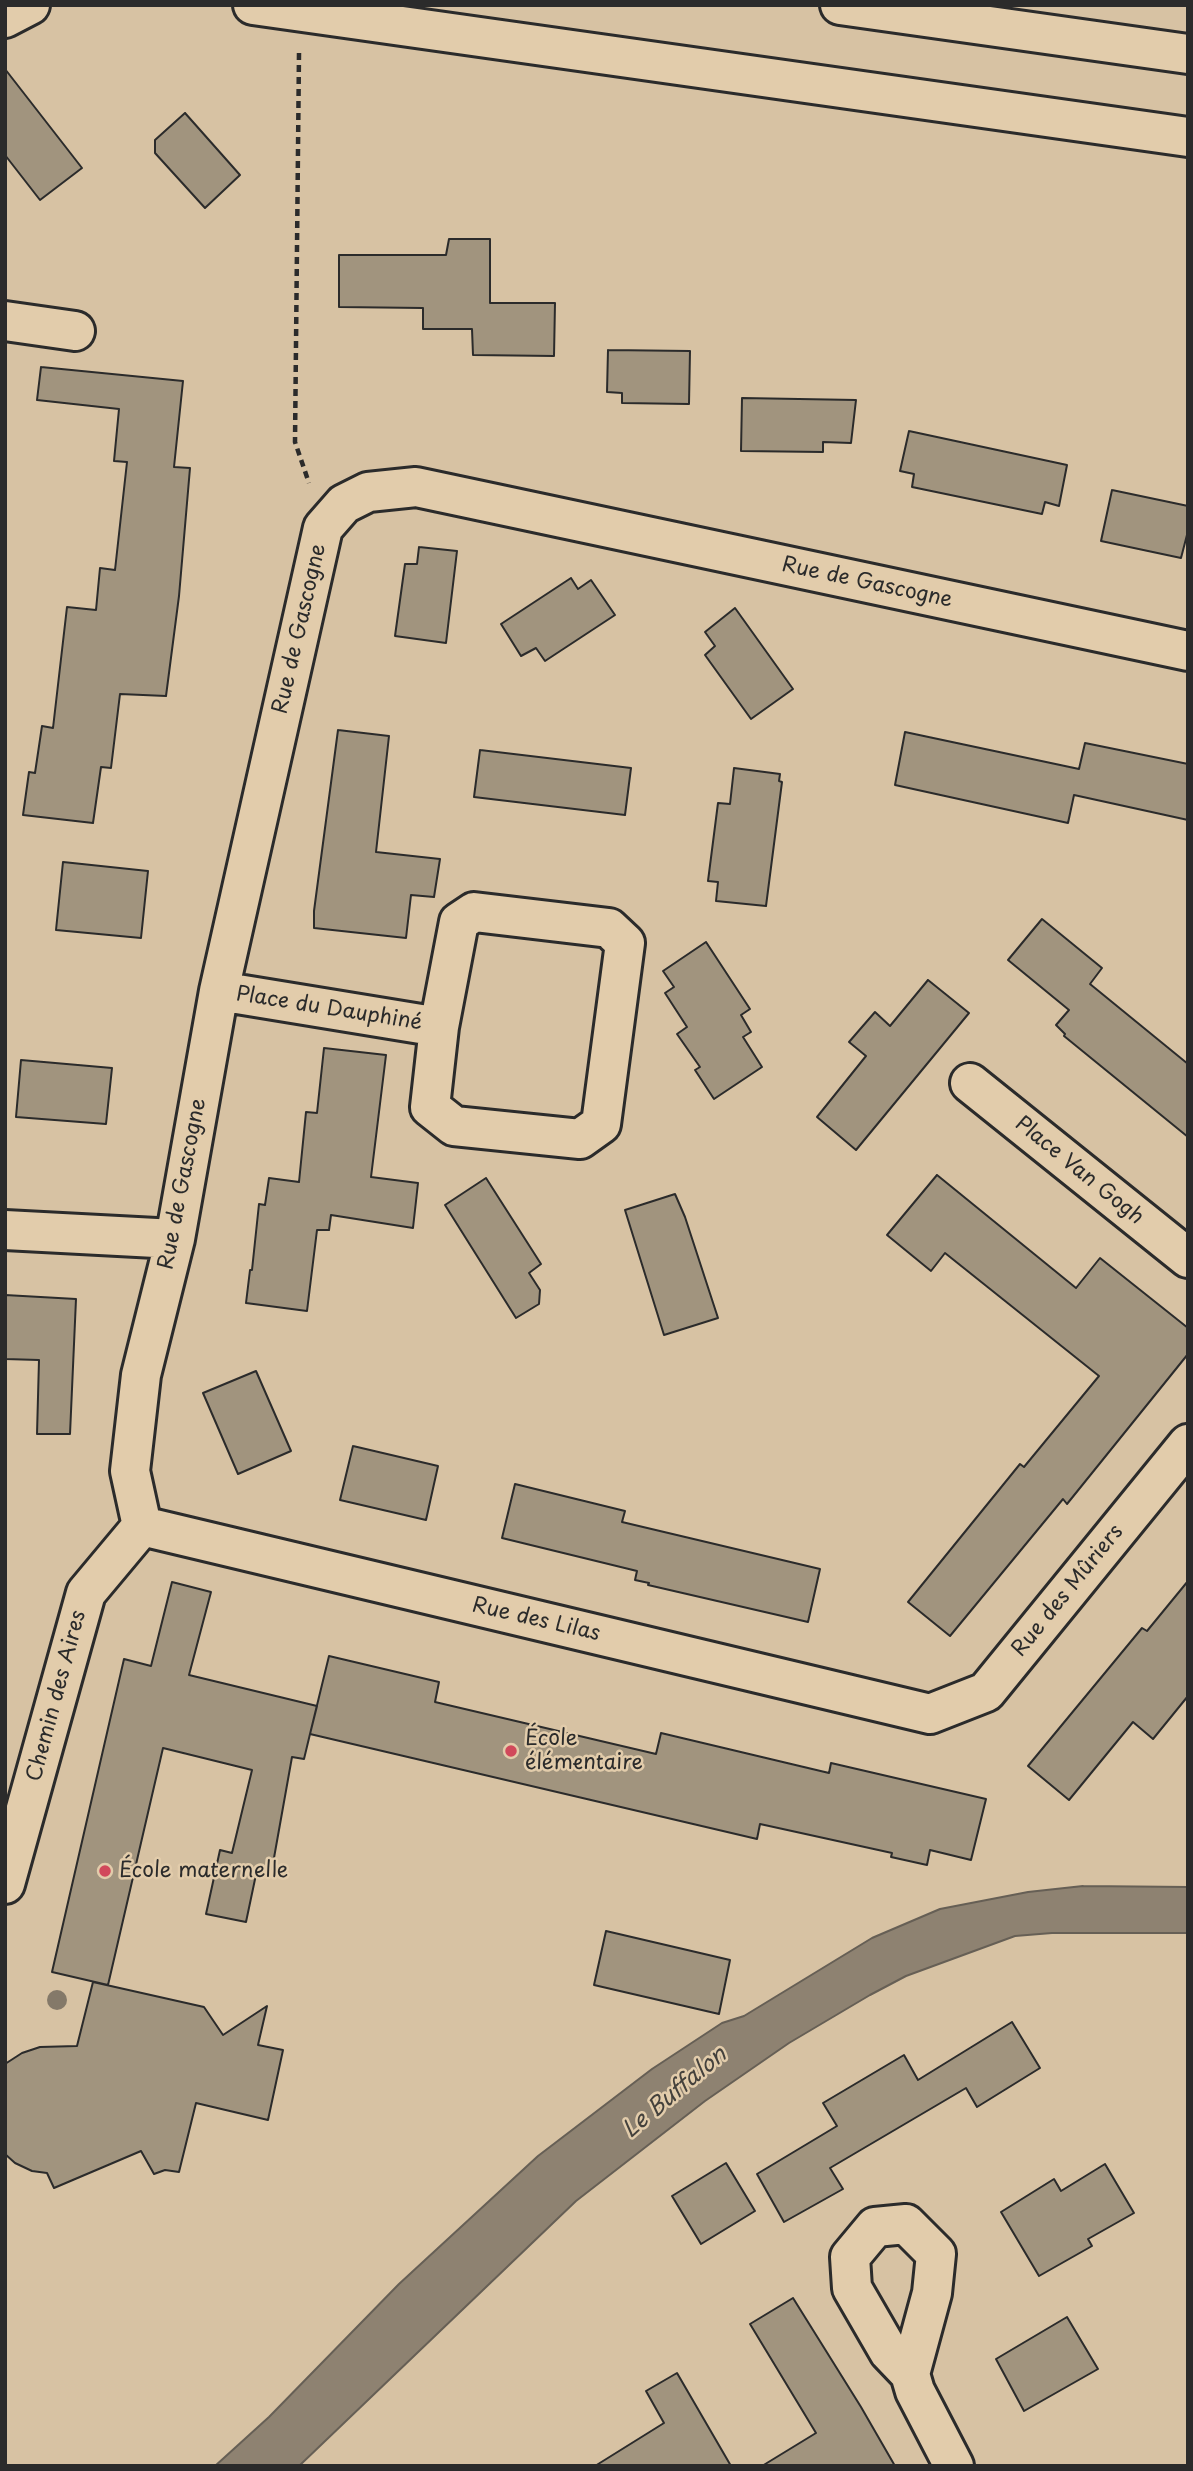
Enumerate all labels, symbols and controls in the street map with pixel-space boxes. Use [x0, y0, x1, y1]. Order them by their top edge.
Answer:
street label: Rue de Gascogne [268, 541, 332, 717]
street label: Rue de Gascogne [779, 553, 955, 613]
street label: Place du Dauphiné [234, 982, 424, 1036]
street label: Rue de Gascogne [154, 1096, 212, 1272]
street label: Place Van Gogh [1010, 1111, 1148, 1231]
street label: Rue des Mûriers [1007, 1520, 1129, 1662]
street label: Rue des Lilas [469, 1593, 603, 1647]
street label: Chemin des Aires [22, 1608, 92, 1784]
place label: École élémentaire [525, 1726, 643, 1776]
marker: École élémentaire [503, 1743, 519, 1759]
place label: École maternelle [119, 1858, 288, 1884]
marker: École maternelle [97, 1863, 113, 1879]
water label: Le Buffalon [617, 2042, 733, 2144]

